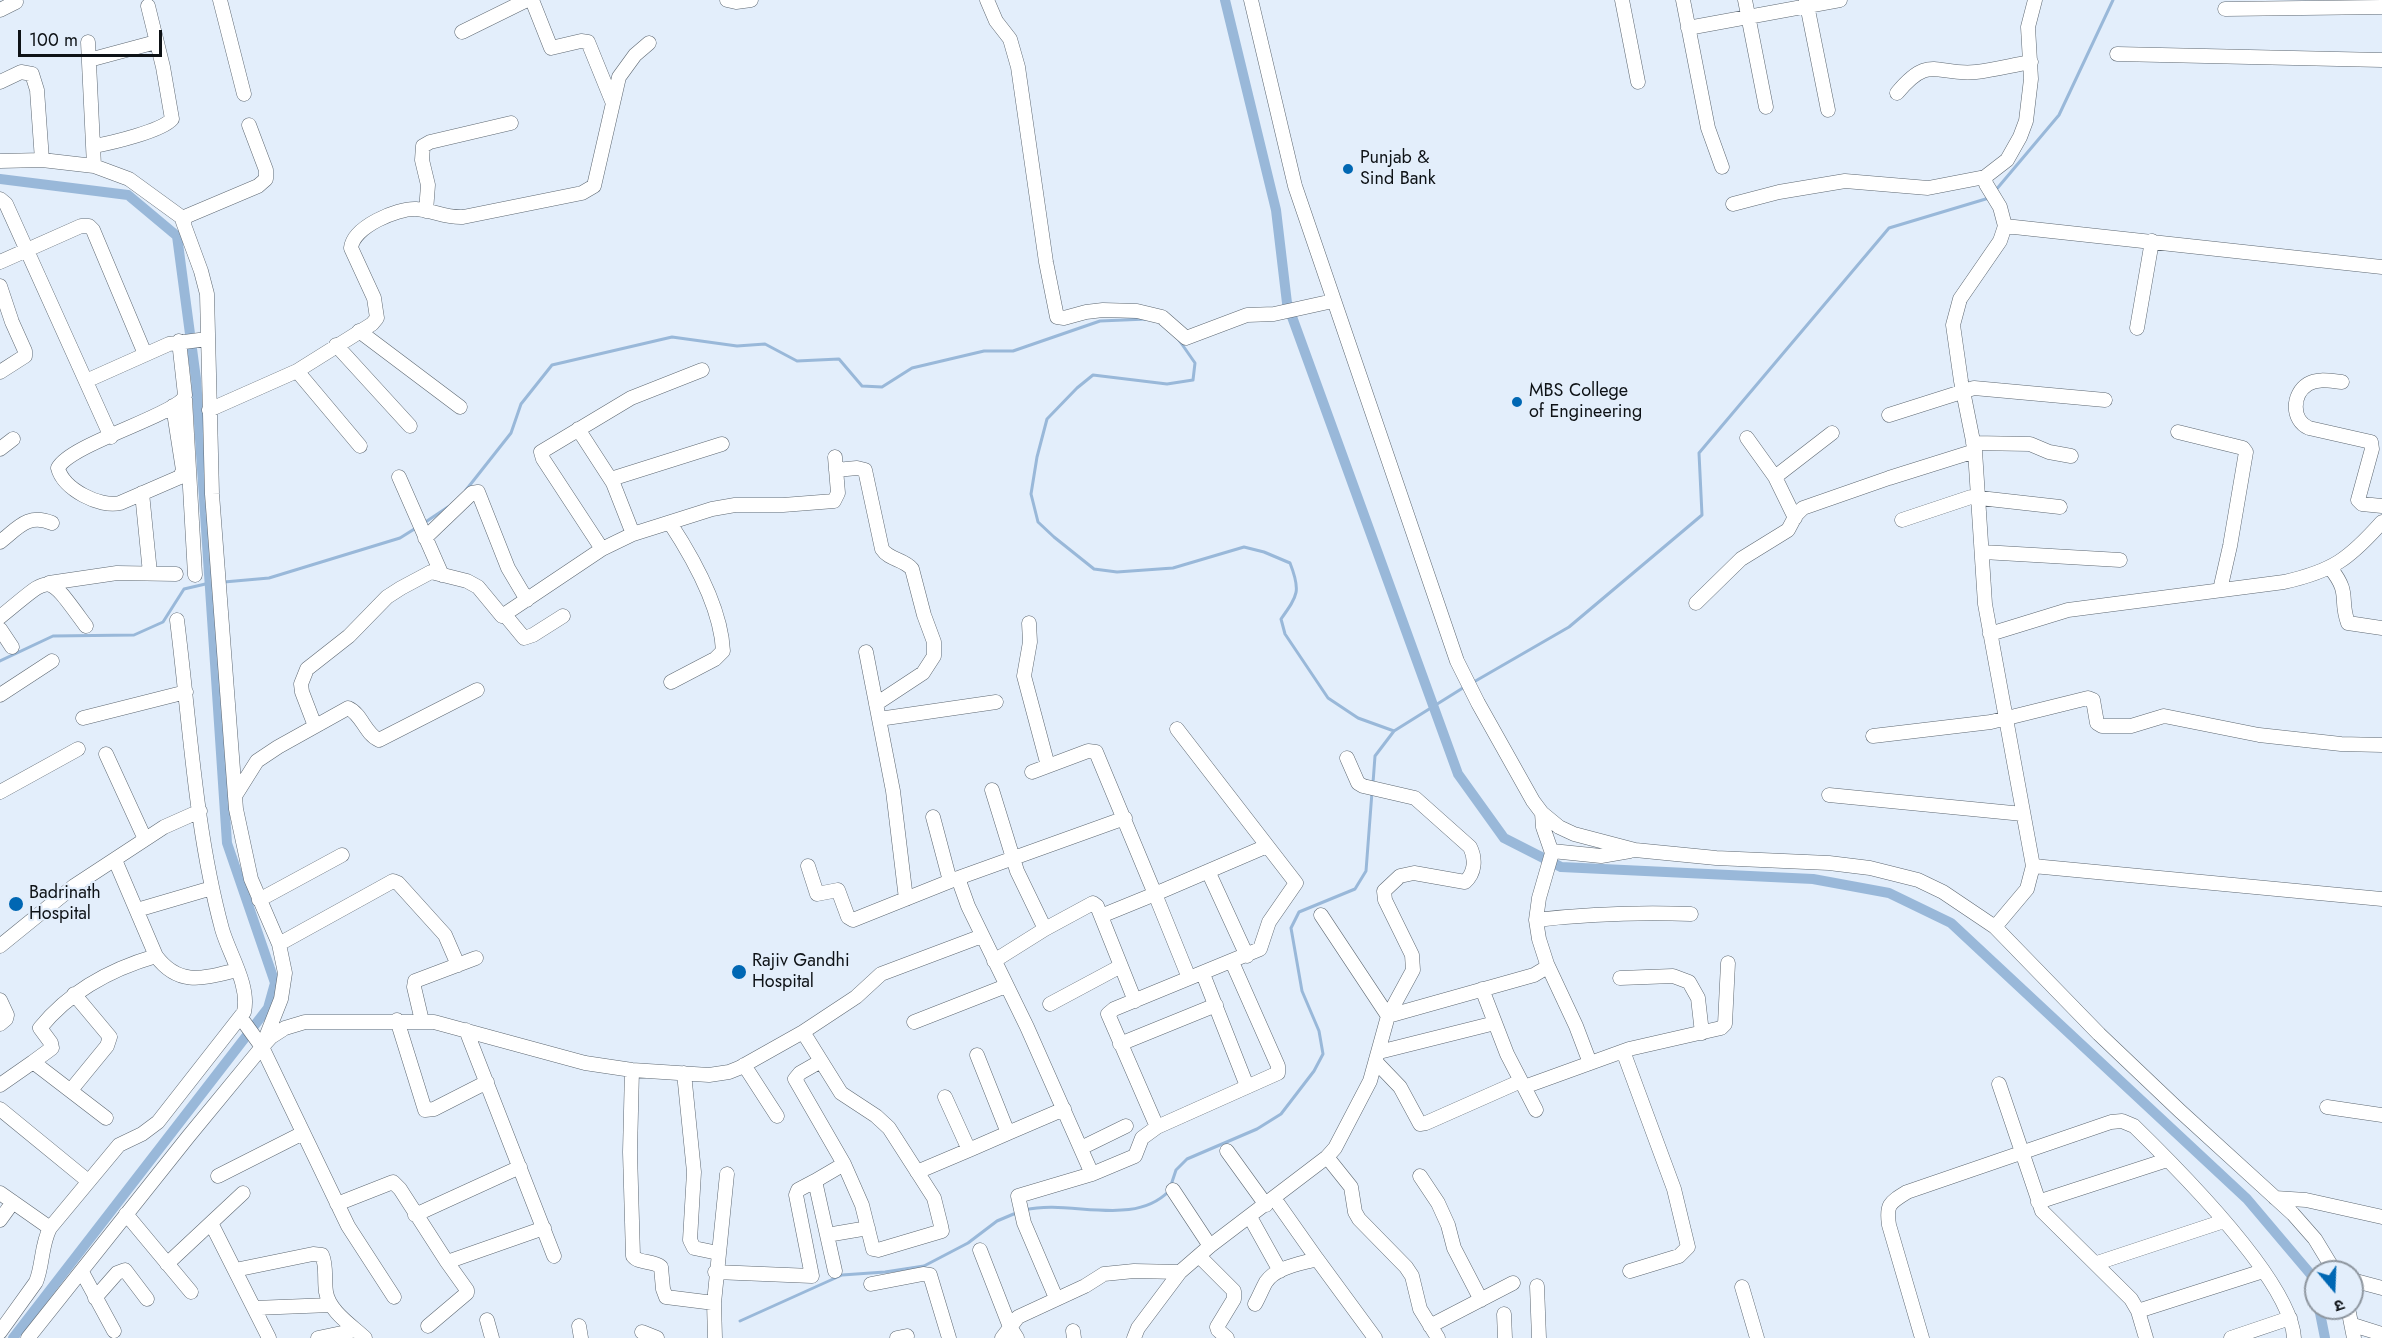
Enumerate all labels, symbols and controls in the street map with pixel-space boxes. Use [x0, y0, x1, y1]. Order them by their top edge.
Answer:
scale bar [21, 18, 165, 56]
text: 100 m [29, 27, 78, 53]
place label: Punjab & Sind Bank [1360, 148, 1436, 190]
marker: Punjab & Sind Bank [1341, 162, 1355, 176]
place label: MBS College of Engineering [1529, 381, 1642, 424]
marker: MBS College of Engineering [1510, 395, 1524, 409]
place label: Badrinath Hospital [29, 883, 101, 926]
marker: Badrinath Hospital [7, 895, 25, 913]
place label: Rajiv Gandhi Hospital [752, 951, 850, 994]
marker: Rajiv Gandhi Hospital [730, 963, 748, 981]
north arrow [2304, 1260, 2364, 1320]
text: उ [2331, 1293, 2348, 1318]

